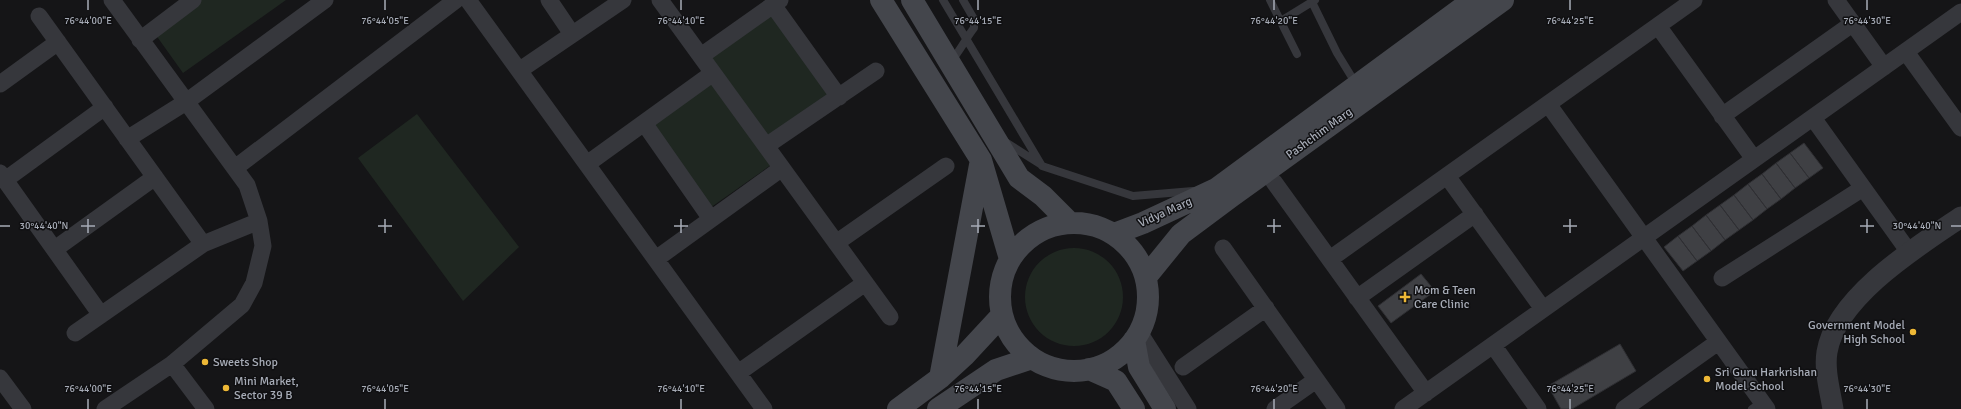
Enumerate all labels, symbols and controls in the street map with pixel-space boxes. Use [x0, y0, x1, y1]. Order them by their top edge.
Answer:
text: 76°44'00"E [64, 15, 112, 27]
text: 76°44'05"E [361, 15, 409, 27]
text: 76°44'10"E [657, 15, 705, 27]
text: 76°44'15"E [954, 15, 1002, 27]
text: 76°44'20"E [1250, 15, 1298, 27]
text: 76°44'25"E [1546, 15, 1594, 27]
text: 76°44'30"E [1843, 15, 1891, 27]
street label: Pashchim Marg [1283, 104, 1355, 163]
street label: Vidya Marg [1136, 194, 1194, 231]
text: 30°44'40"N [20, 220, 68, 232]
text: 30°44'40"N [1893, 220, 1941, 232]
place label: Mom & Teen Care Clinic [1414, 283, 1476, 312]
marker: Mom & Teen Care Clinic [1399, 291, 1411, 303]
place label: Government Model High School [1808, 318, 1905, 347]
marker: Government Model High School [1908, 327, 1918, 337]
place label: Sweets Shop [213, 355, 278, 370]
marker: Sweets Shop [200, 357, 210, 367]
place label: Sri Guru Harkrishan Model School [1715, 365, 1817, 394]
place label: Mini Market, Sector 39 B [234, 374, 299, 403]
marker: Sri Guru Harkrishan Model School [1702, 374, 1712, 384]
text: 76°44'00"E [64, 383, 112, 395]
marker: Mini Market, Sector 39 B [221, 383, 231, 393]
text: 76°44'05"E [361, 383, 409, 395]
text: 76°44'10"E [657, 383, 705, 395]
text: 76°44'15"E [954, 383, 1002, 395]
text: 76°44'20"E [1250, 383, 1298, 395]
text: 76°44'25"E [1546, 383, 1594, 395]
text: 76°44'30"E [1843, 383, 1891, 395]

